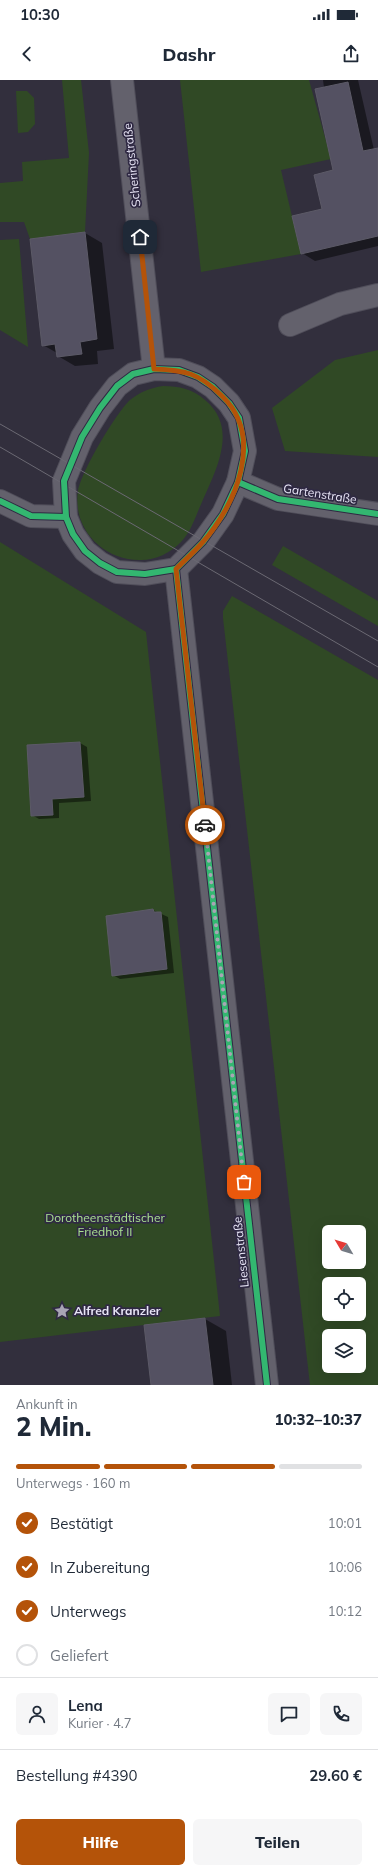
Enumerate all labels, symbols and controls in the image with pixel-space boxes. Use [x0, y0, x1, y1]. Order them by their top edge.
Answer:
text: 10:30 [20, 5, 60, 24]
icon: back [16, 43, 38, 65]
text: Dashr [163, 43, 215, 66]
icon: share [340, 43, 362, 65]
street label: Scheringstraße [120, 122, 143, 208]
pin [123, 220, 157, 254]
icon: home [129, 226, 151, 248]
street label: Gartenstraße [282, 480, 358, 507]
courier [185, 805, 225, 845]
icon: car [194, 814, 216, 836]
pin [227, 1165, 261, 1199]
icon: bag [233, 1171, 255, 1193]
park label: Dorotheenstädtischer Friedhof II [45, 1210, 165, 1239]
street label: Liesenstraße [229, 1216, 252, 1288]
north arrow [322, 1225, 366, 1269]
map controls [322, 1225, 366, 1373]
button: locate [322, 1277, 366, 1321]
place icon: Alfred Kranzler [53, 1302, 71, 1320]
place label: Alfred Kranzler [74, 1303, 161, 1318]
button: layers [322, 1329, 366, 1373]
text: Ankunft in [16, 1396, 78, 1412]
text: 2 Min. [16, 1410, 92, 1443]
text: 10:32–10:37 [275, 1410, 362, 1429]
text: Unterwegs · 160 m [16, 1475, 130, 1491]
icon: check [16, 1512, 38, 1534]
text: Bestätigt [50, 1514, 113, 1533]
text: 10:01 [328, 1515, 362, 1531]
icon: check [16, 1556, 38, 1578]
text: In Zubereitung [50, 1558, 150, 1577]
text: 10:06 [328, 1559, 362, 1575]
icon: check [16, 1600, 38, 1622]
text: Unterwegs [50, 1602, 127, 1621]
text: 10:12 [328, 1603, 362, 1619]
text: Geliefert [50, 1646, 109, 1665]
button: person [16, 1693, 58, 1735]
button: chat [268, 1693, 310, 1735]
button: phone [320, 1693, 362, 1735]
text: Lena [68, 1696, 103, 1715]
text: Kurier · 4.7 [68, 1715, 132, 1731]
text: Bestellung #4390 [16, 1766, 138, 1785]
text: 29.60 € [309, 1766, 362, 1785]
button: Hilfe [16, 1819, 185, 1865]
button: Teilen [193, 1819, 362, 1865]

